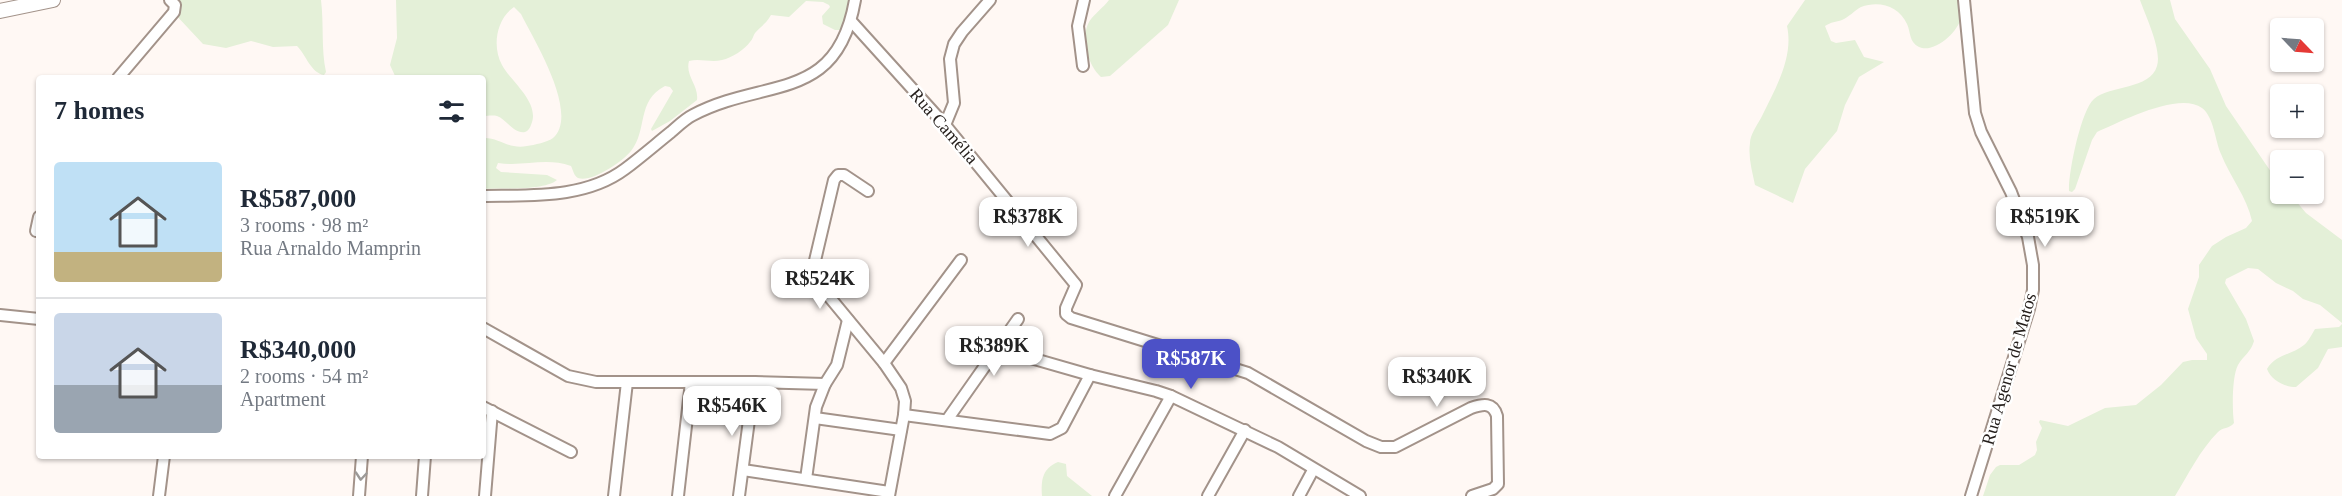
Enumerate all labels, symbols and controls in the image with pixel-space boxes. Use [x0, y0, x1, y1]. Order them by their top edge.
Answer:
north arrow [2270, 18, 2324, 72]
map controls [2270, 18, 2324, 204]
street label: Rua Camélia [906, 84, 982, 168]
button: + [2270, 84, 2324, 138]
icon: filters [435, 95, 468, 128]
text: 7 homes [54, 96, 144, 125]
button: − [2270, 150, 2324, 204]
text: R$587,000 [240, 184, 356, 213]
icon: home [102, 186, 174, 258]
pin: R$378K [979, 197, 1077, 248]
pin: R$519K [1996, 197, 2094, 248]
text: R$378K [993, 205, 1063, 227]
text: R$519K [2010, 205, 2080, 227]
text: 3 rooms · 98 m² [240, 214, 368, 236]
text: Rua Arnaldo Mamprin [240, 237, 421, 259]
pin: R$524K [771, 259, 869, 310]
text: R$524K [785, 267, 855, 289]
street label: Rua Agenor de Matos [1978, 291, 2040, 447]
pin: R$389K [945, 326, 1043, 377]
text: R$389K [959, 334, 1029, 356]
text: R$340,000 [240, 335, 356, 364]
icon: home [102, 337, 174, 409]
pin: R$587K [1142, 339, 1240, 390]
text: R$587K [1156, 347, 1226, 369]
pin: R$340K [1388, 357, 1486, 408]
text: 2 rooms · 54 m² [240, 365, 368, 387]
text: R$340K [1402, 365, 1472, 387]
pin: R$546K [683, 386, 781, 437]
text: Apartment [240, 388, 326, 410]
text: R$546K [697, 394, 767, 416]
one-way arrow [355, 471, 368, 481]

